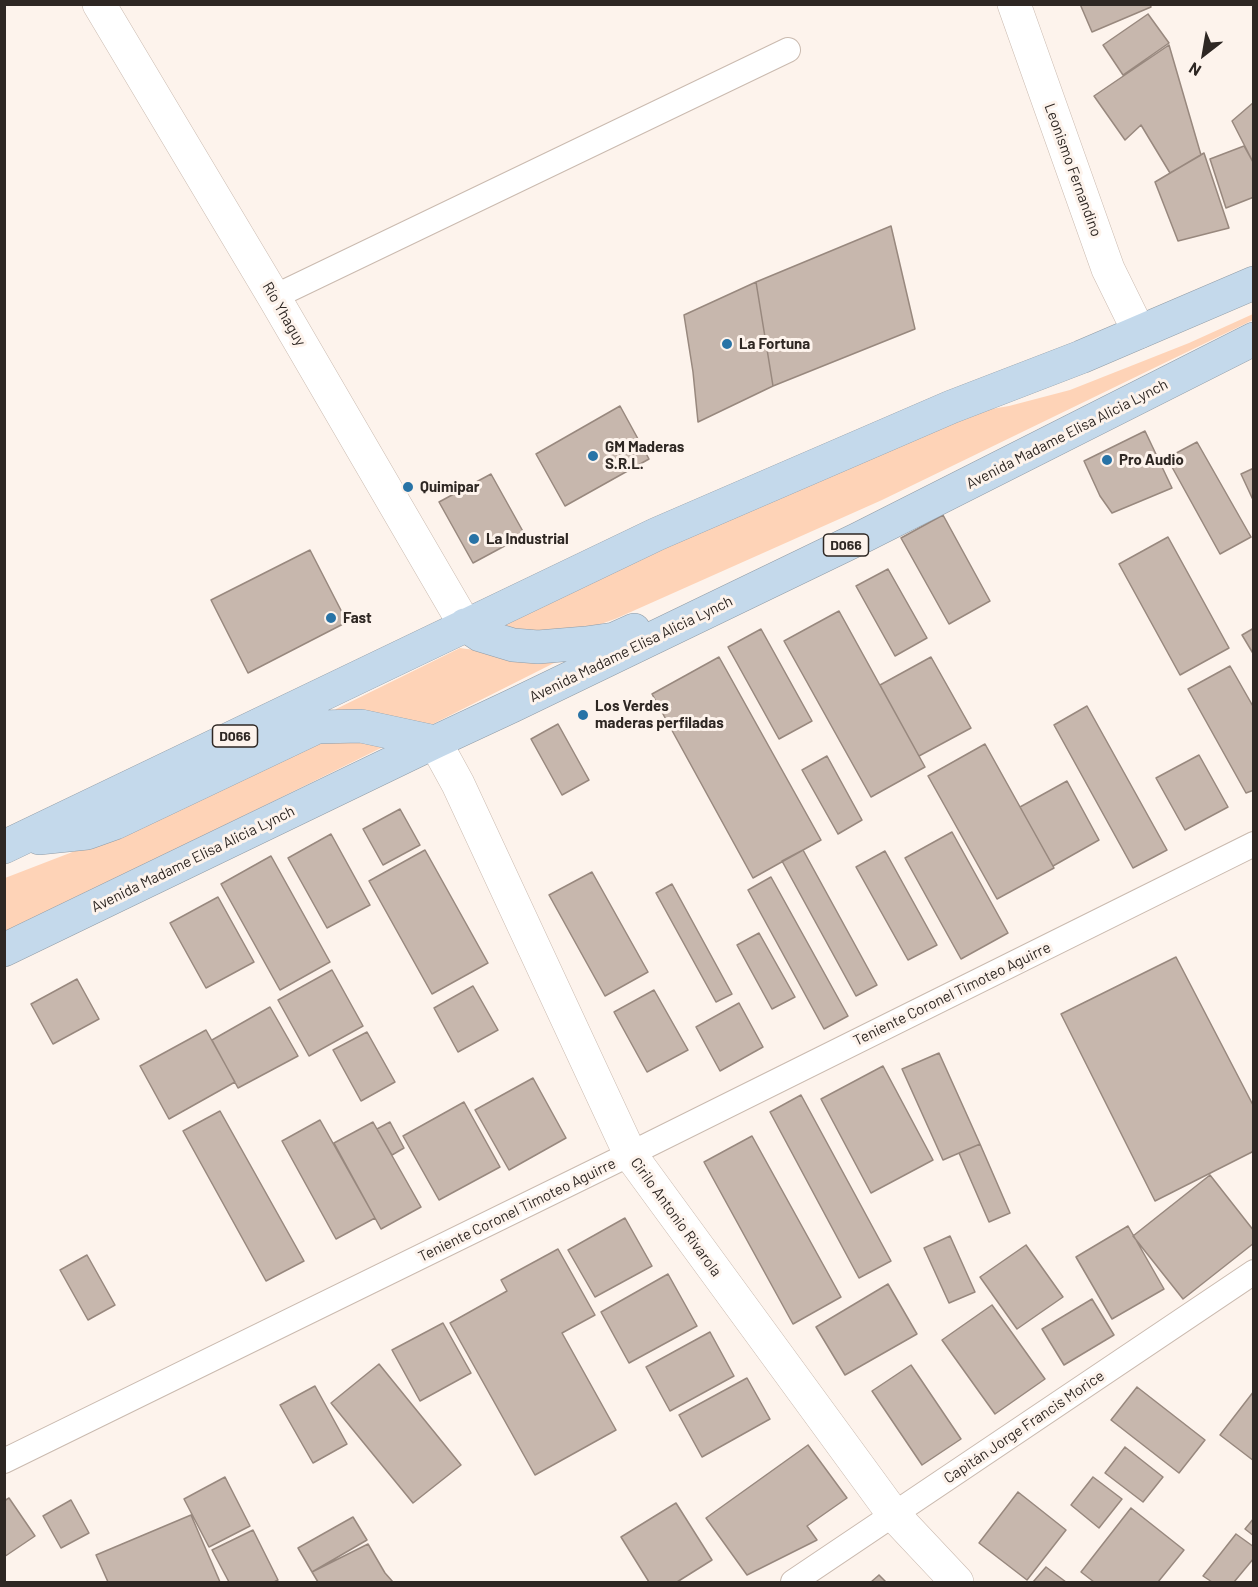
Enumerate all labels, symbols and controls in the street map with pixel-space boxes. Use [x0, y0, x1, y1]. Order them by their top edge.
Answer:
north arrow [1174, 24, 1234, 84]
text: N [1185, 59, 1204, 81]
street label: Leonismo Fernandino [1041, 101, 1105, 239]
street label: Río Yhaguy [259, 279, 309, 349]
place label: La Fortuna [739, 335, 810, 353]
marker: La Fortuna [720, 337, 734, 351]
street label: Avenida Madame Elisa Alicia Lynch [963, 375, 1171, 493]
place label: GM Maderas S.R.L. [605, 438, 684, 473]
marker: GM Maderas S.R.L. [586, 449, 600, 463]
place label: Pro Audio [1119, 451, 1184, 469]
marker: Pro Audio [1100, 453, 1114, 467]
place label: Quimipar [420, 478, 479, 496]
marker: Quimipar [401, 480, 415, 494]
place label: La Industrial [486, 530, 569, 548]
marker: La Industrial [467, 532, 481, 546]
road number: D066 [824, 534, 868, 556]
street label: Avenida Madame Elisa Alicia Lynch [526, 592, 736, 706]
place label: Fast [343, 609, 372, 627]
marker: Fast [324, 611, 338, 625]
place label: Los Verdes maderas perfiladas [595, 697, 724, 732]
marker: Los Verdes maderas perfiladas [576, 708, 590, 722]
road number: D066 [212, 725, 258, 747]
street label: Avenida Madame Elisa Alicia Lynch [88, 802, 298, 916]
street label: Teniente Coronel Timoteo Aguirre [850, 938, 1054, 1050]
street label: Teniente Coronel Timoteo Aguirre [415, 1154, 619, 1266]
street label: Cirilo Antonio Rivarola [627, 1154, 725, 1280]
street label: Capitán Jorge Francis Morice [941, 1367, 1107, 1487]

